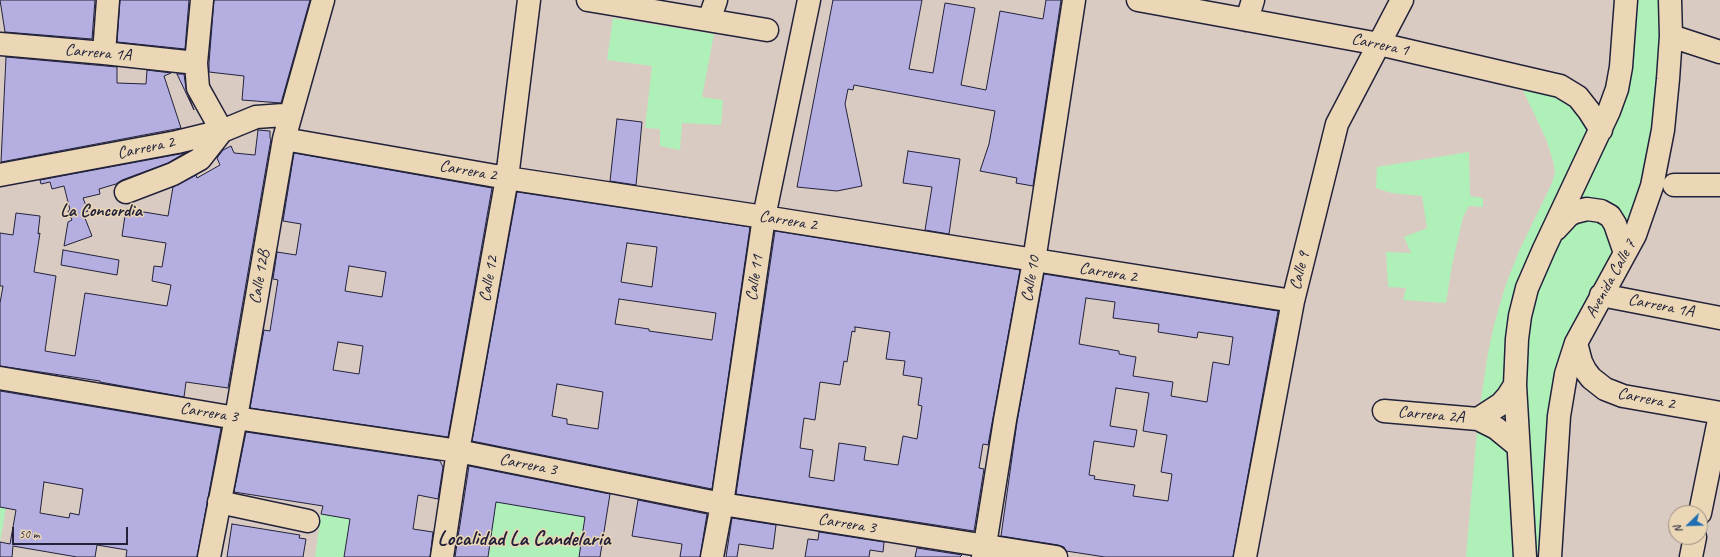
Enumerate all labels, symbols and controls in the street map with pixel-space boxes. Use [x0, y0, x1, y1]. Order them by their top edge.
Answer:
street label: Carrera 1 [1349, 29, 1411, 61]
street label: Carrera 1A [64, 40, 132, 66]
street label: Carrera 2 [115, 132, 177, 164]
street label: Carrera 2 [438, 156, 498, 186]
district label: La Concordia [60, 200, 142, 222]
street label: Carrera 2 [758, 206, 818, 236]
street label: Avenida Calle 7 [1581, 236, 1641, 322]
street label: Calle 12B [245, 248, 275, 306]
street label: Calle 9 [1285, 250, 1315, 292]
street label: Calle 11 [742, 254, 768, 302]
street label: Calle 12 [475, 255, 503, 303]
street label: Calle 10 [1017, 255, 1045, 303]
street label: Carrera 2 [1078, 258, 1138, 288]
street label: Carrera 1A [1626, 290, 1696, 322]
street label: Carrera 2 [1616, 383, 1676, 415]
street label: Carrera 3 [179, 398, 239, 428]
street label: Carrera 2A [1397, 402, 1465, 428]
street label: Carrera 3 [498, 449, 558, 481]
north arrow [1668, 505, 1708, 545]
street label: Carrera 3 [817, 509, 877, 539]
scale bar [14, 519, 130, 545]
text: N [1670, 523, 1686, 535]
text: 50 m [19, 526, 39, 542]
district label: Localidad La Candelaria [438, 526, 610, 552]

